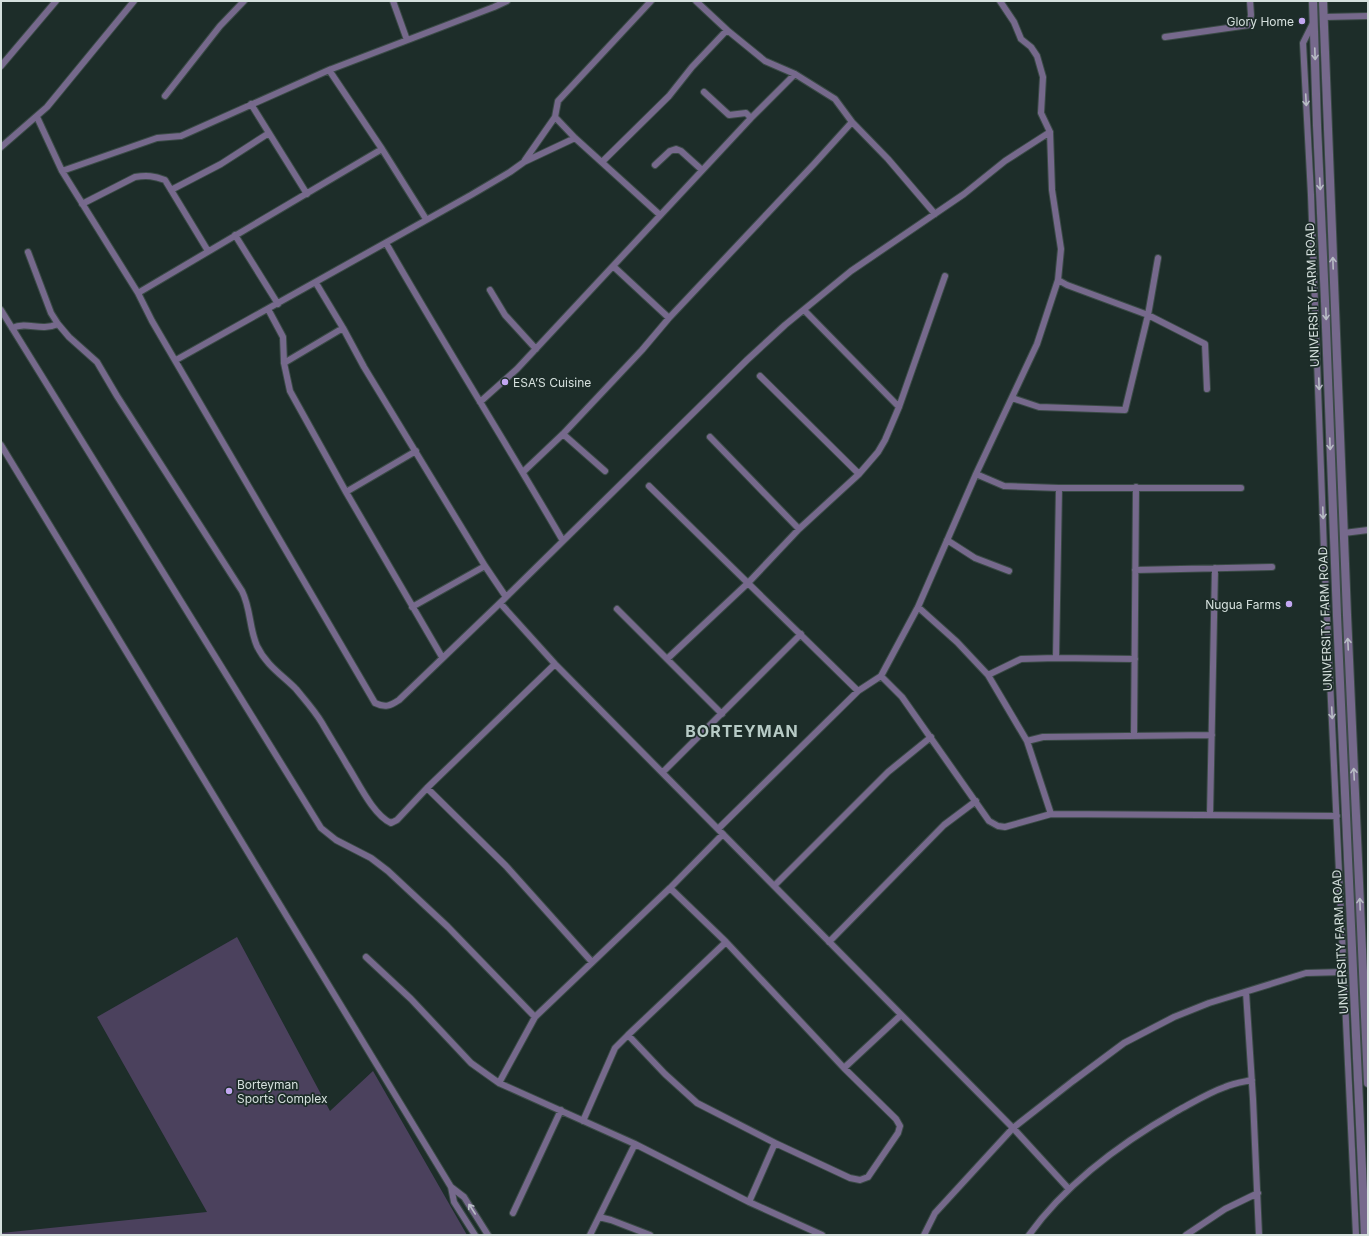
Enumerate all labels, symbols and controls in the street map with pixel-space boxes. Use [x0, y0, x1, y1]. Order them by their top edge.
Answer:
place label: Glory Home [1227, 14, 1294, 29]
marker: Glory Home [1297, 16, 1307, 26]
one-way arrow [1311, 47, 1319, 60]
one-way arrow [1302, 93, 1310, 106]
one-way arrow [1316, 177, 1323, 190]
street label: UNIVERSITY FARM ROAD [1302, 223, 1322, 367]
one-way arrow [1329, 257, 1336, 270]
one-way arrow [1322, 307, 1329, 320]
place label: ESA’S Cuisine [513, 375, 591, 390]
marker: ESA’S Cuisine [500, 377, 510, 387]
one-way arrow [1315, 377, 1322, 390]
one-way arrow [1326, 437, 1334, 450]
one-way arrow [1319, 506, 1327, 519]
street label: UNIVERSITY FARM ROAD [1315, 547, 1335, 691]
place label: Nugua Farms [1205, 597, 1281, 612]
marker: Nugua Farms [1284, 599, 1294, 609]
one-way arrow [1344, 638, 1352, 651]
one-way arrow [1329, 706, 1336, 719]
district label: BORTEYMAN [685, 721, 799, 741]
one-way arrow [1351, 768, 1358, 781]
street label: UNIVERSITY FARM ROAD [1329, 869, 1351, 1015]
one-way arrow [1357, 898, 1364, 911]
place label: Borteyman Sports Complex [237, 1077, 328, 1106]
marker: Borteyman Sports Complex [224, 1086, 234, 1096]
one-way arrow [467, 1203, 475, 1215]

